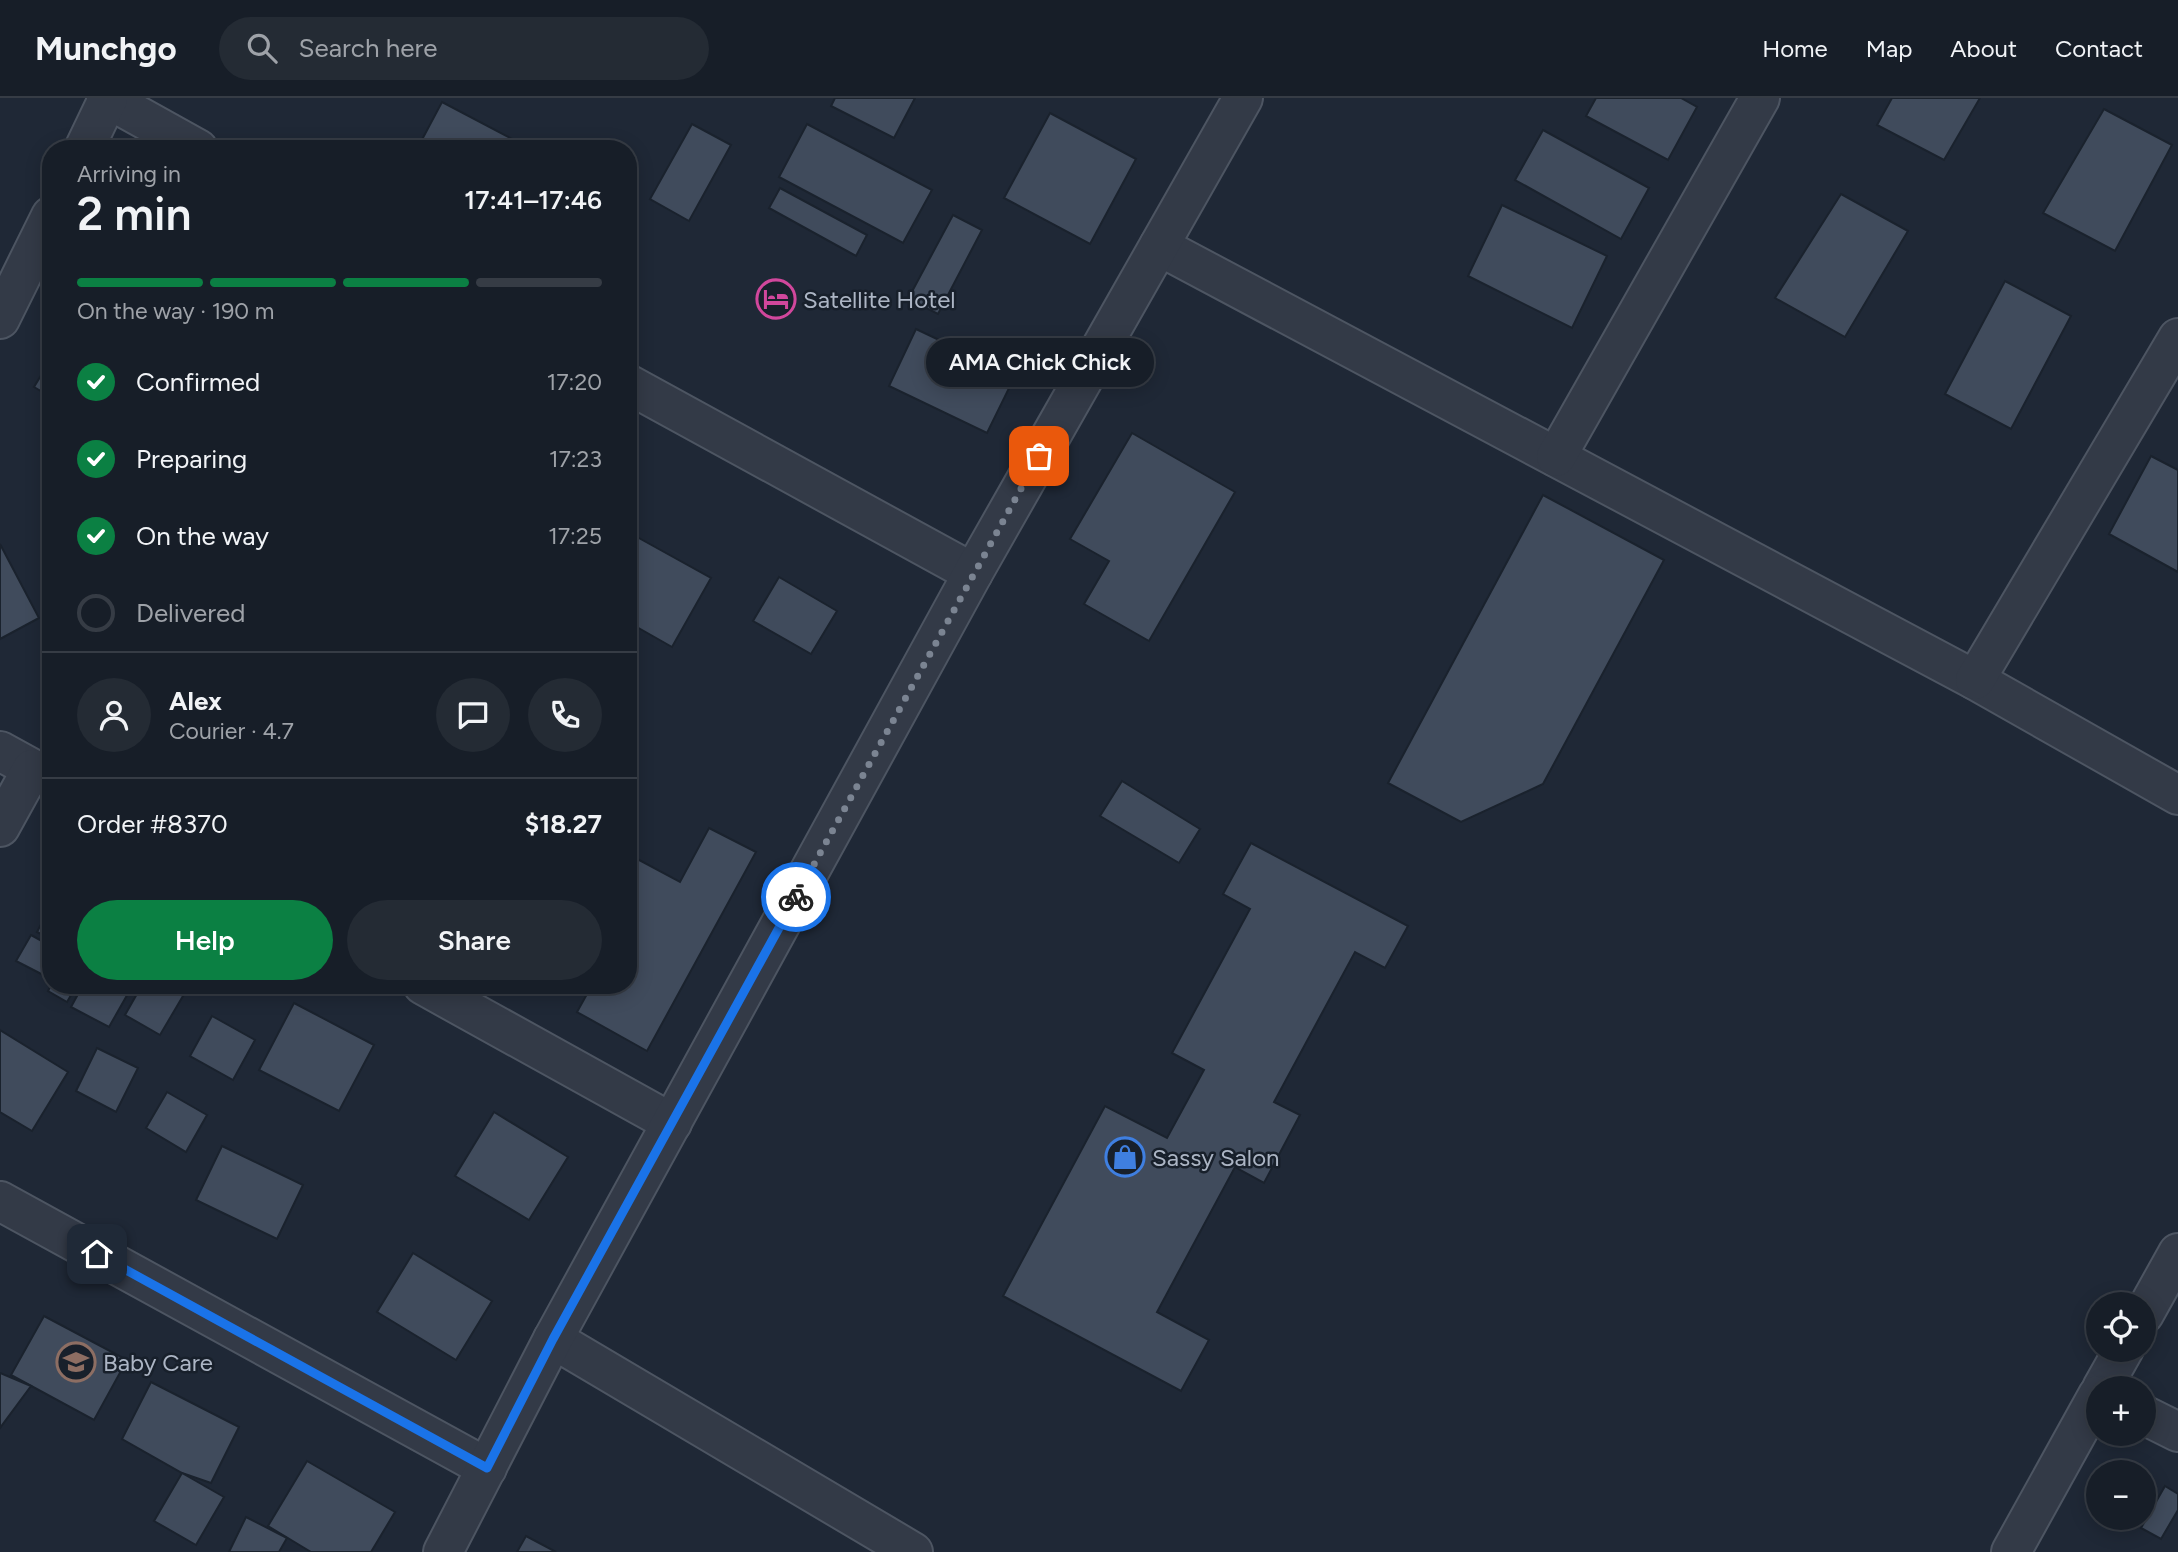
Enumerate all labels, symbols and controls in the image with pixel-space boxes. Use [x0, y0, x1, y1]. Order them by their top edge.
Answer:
search box [219, 17, 709, 80]
text: Munchgo [35, 29, 177, 68]
icon: search [243, 29, 281, 67]
text: Search here [299, 32, 438, 64]
text: Home [1762, 34, 1828, 63]
text: Map [1866, 34, 1912, 63]
text: About [1950, 34, 2017, 63]
text: Contact [2055, 34, 2143, 63]
text: Arriving in [77, 160, 181, 188]
text: 17:41–17:46 [464, 184, 602, 216]
text: 2 min [77, 186, 192, 242]
hotel icon: Satellite Hotel [755, 278, 797, 320]
place label: Satellite Hotel [803, 285, 956, 314]
text: On the way · 190 m [77, 297, 274, 325]
callout: AMA Chick Chick [925, 337, 1153, 386]
text: AMA Chick Chick [949, 348, 1131, 376]
icon: check [77, 363, 115, 401]
text: Confirmed [136, 366, 260, 398]
text: 17:20 [547, 368, 602, 396]
pin [1009, 426, 1069, 486]
icon: bag [1020, 437, 1058, 475]
icon: check [77, 440, 115, 478]
text: Preparing [136, 443, 247, 475]
text: 17:23 [549, 445, 602, 473]
icon: check [77, 517, 115, 555]
text: On the way [136, 520, 269, 552]
text: 17:25 [548, 522, 602, 550]
text: Delivered [136, 597, 245, 629]
button: person [77, 678, 151, 752]
button: chat [436, 678, 510, 752]
button: phone [528, 678, 602, 752]
text: Alex [169, 685, 222, 717]
text: Courier · 4.7 [169, 717, 294, 745]
text: Order #8370 [77, 808, 228, 840]
text: $18.27 [525, 808, 602, 840]
courier [761, 862, 831, 932]
icon: bike [777, 878, 815, 916]
button: Help [77, 900, 333, 980]
button: Share [347, 900, 602, 980]
shop icon: Sassy Salon [1104, 1136, 1146, 1178]
place label: Sassy Salon [1152, 1143, 1279, 1172]
pin [67, 1224, 127, 1284]
icon: home [78, 1235, 116, 1273]
map controls [2086, 1292, 2156, 1530]
button: locate [2086, 1292, 2156, 1362]
school or university icon: Baby Care [55, 1341, 97, 1383]
place label: Baby Care [103, 1348, 213, 1377]
button: + [2086, 1376, 2156, 1446]
button: − [2086, 1460, 2156, 1530]

